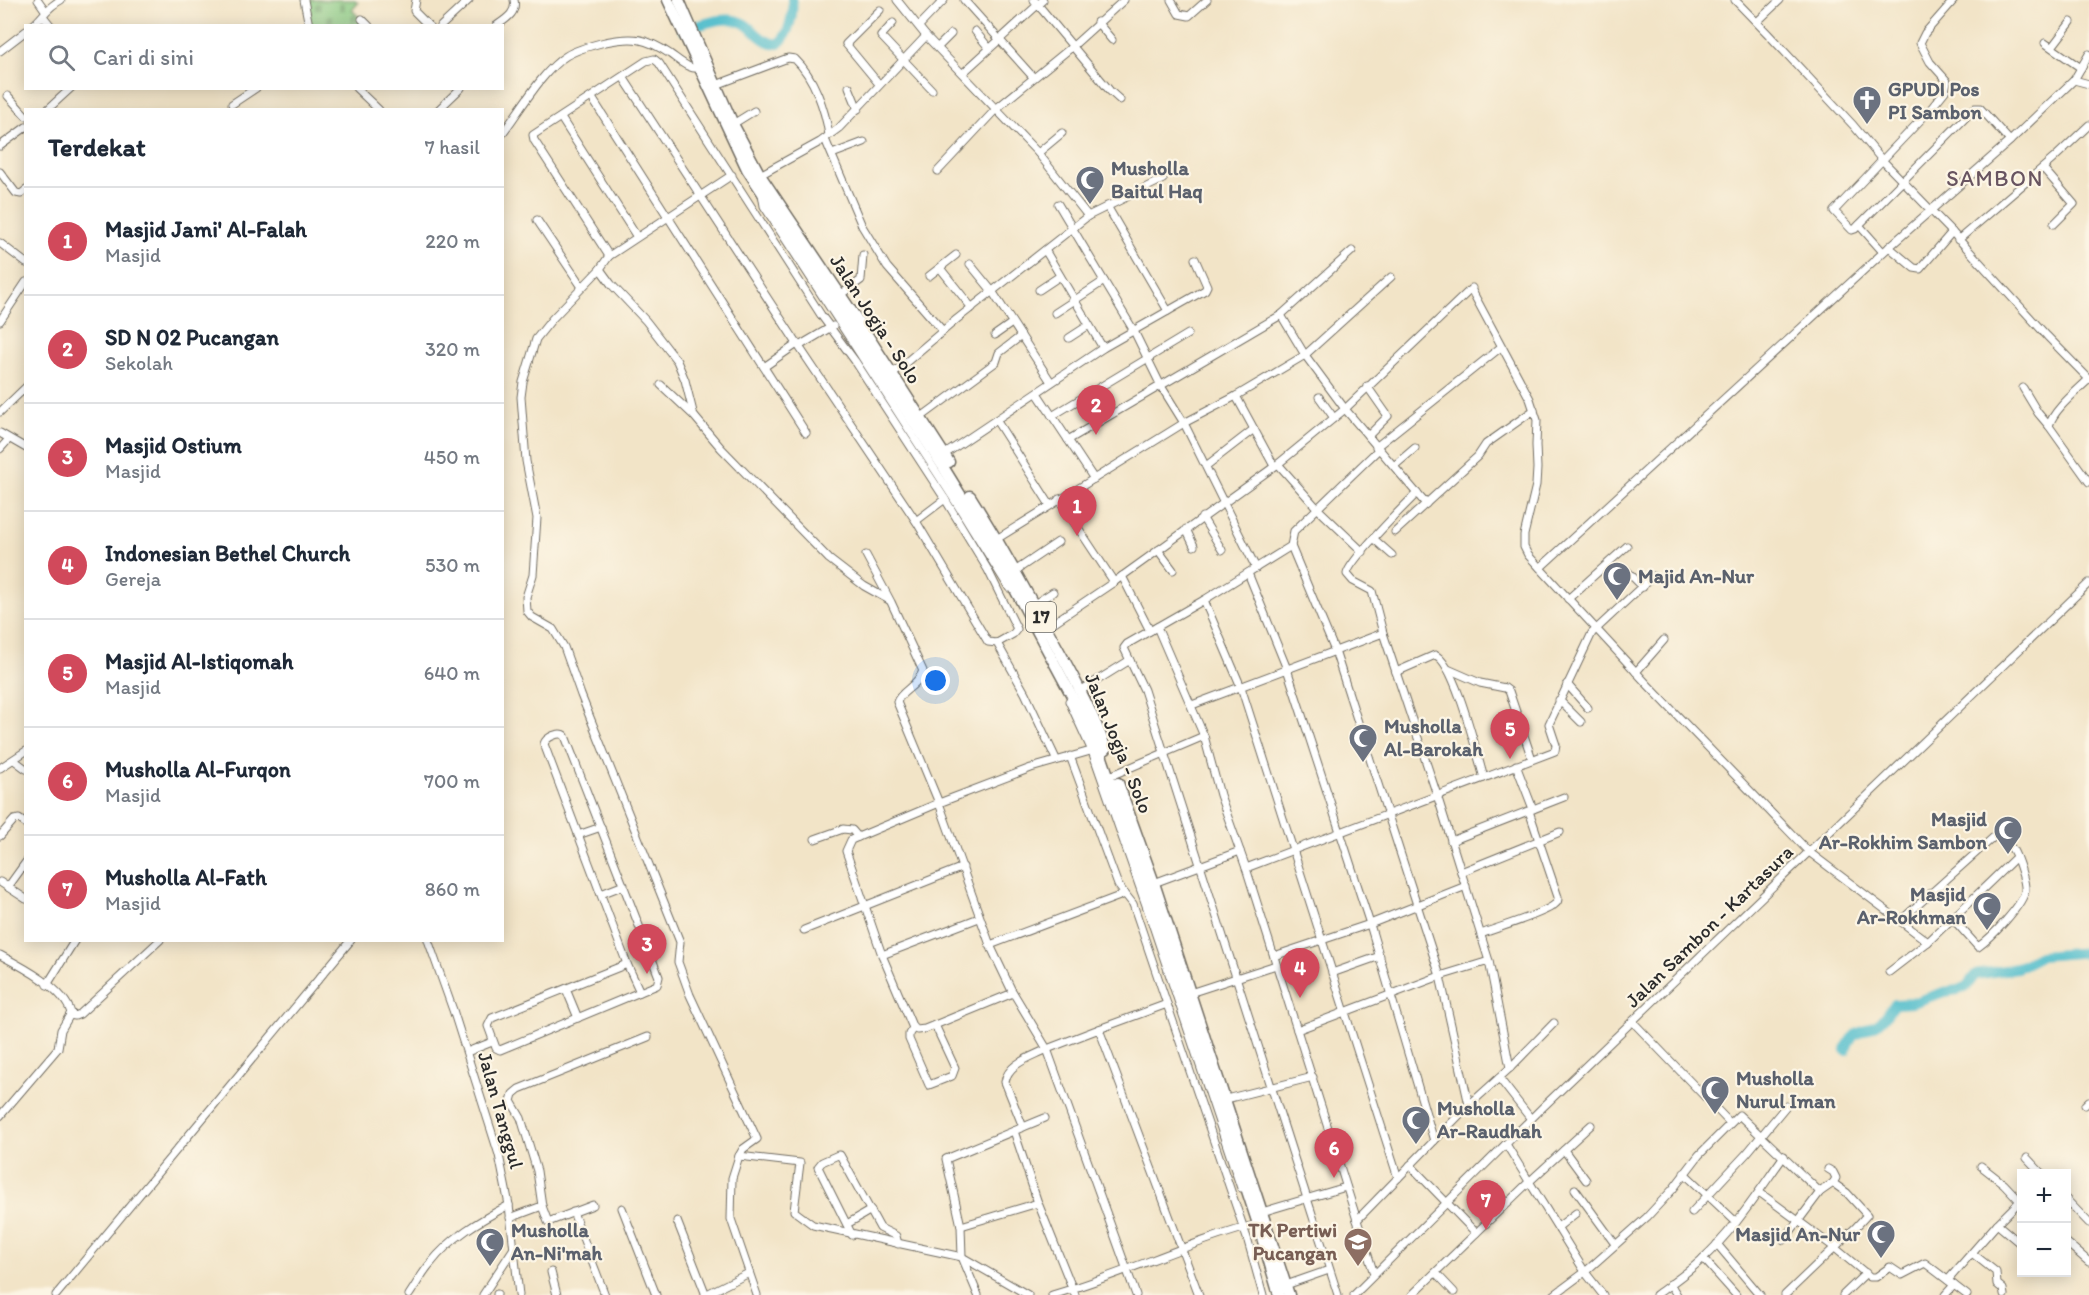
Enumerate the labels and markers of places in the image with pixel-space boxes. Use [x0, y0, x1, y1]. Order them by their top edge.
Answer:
place label: GPUDI Pos PI Sambon [1888, 77, 1982, 124]
church icon: GPUDI Pos PI Sambon [1851, 84, 1883, 126]
place label: Musholla Baitul Haq [1111, 156, 1203, 204]
mosque icon: Musholla Baitul Haq [1074, 164, 1106, 206]
pin: 2 [1076, 386, 1116, 435]
pin: 1 [1058, 486, 1096, 536]
mosque icon: Majid An-Nur [1601, 560, 1633, 602]
place label: Majid An-Nur [1638, 564, 1755, 589]
pin: 5 [1490, 710, 1530, 759]
place label: Musholla Al-Barokah [1383, 714, 1483, 761]
mosque icon: Musholla Al-Barokah [1347, 722, 1379, 764]
place label: Masjid Ar-Rokhim Sambon [1818, 807, 1988, 854]
mosque icon: Masjid Ar-Rokhim Sambon [1992, 814, 2024, 856]
place label: Masjid Ar-Rokhman [1856, 882, 1966, 929]
mosque icon: Masjid Ar-Rokhman [1971, 890, 2003, 932]
pin: 3 [628, 924, 666, 974]
pin: 4 [1280, 948, 1320, 998]
place label: Musholla Nurul Iman [1736, 1066, 1836, 1113]
mosque icon: Musholla Nurul Iman [1699, 1074, 1731, 1116]
place label: Musholla Ar-Raudhah [1436, 1096, 1542, 1143]
mosque icon: Musholla Ar-Raudhah [1400, 1104, 1432, 1146]
pin: 6 [1314, 1128, 1354, 1178]
pin: 7 [1466, 1180, 1506, 1230]
place label: Musholla An-Ni'mah [510, 1218, 602, 1265]
place label: TK Pertiwi Pucangan [1247, 1218, 1338, 1266]
mosque icon: Masjid An-Nur [1865, 1218, 1897, 1260]
place label: Masjid An-Nur [1735, 1222, 1860, 1247]
mosque icon: Musholla An-Ni'mah [474, 1226, 506, 1268]
school or university icon: TK Pertiwi Pucangan [1342, 1226, 1374, 1268]

